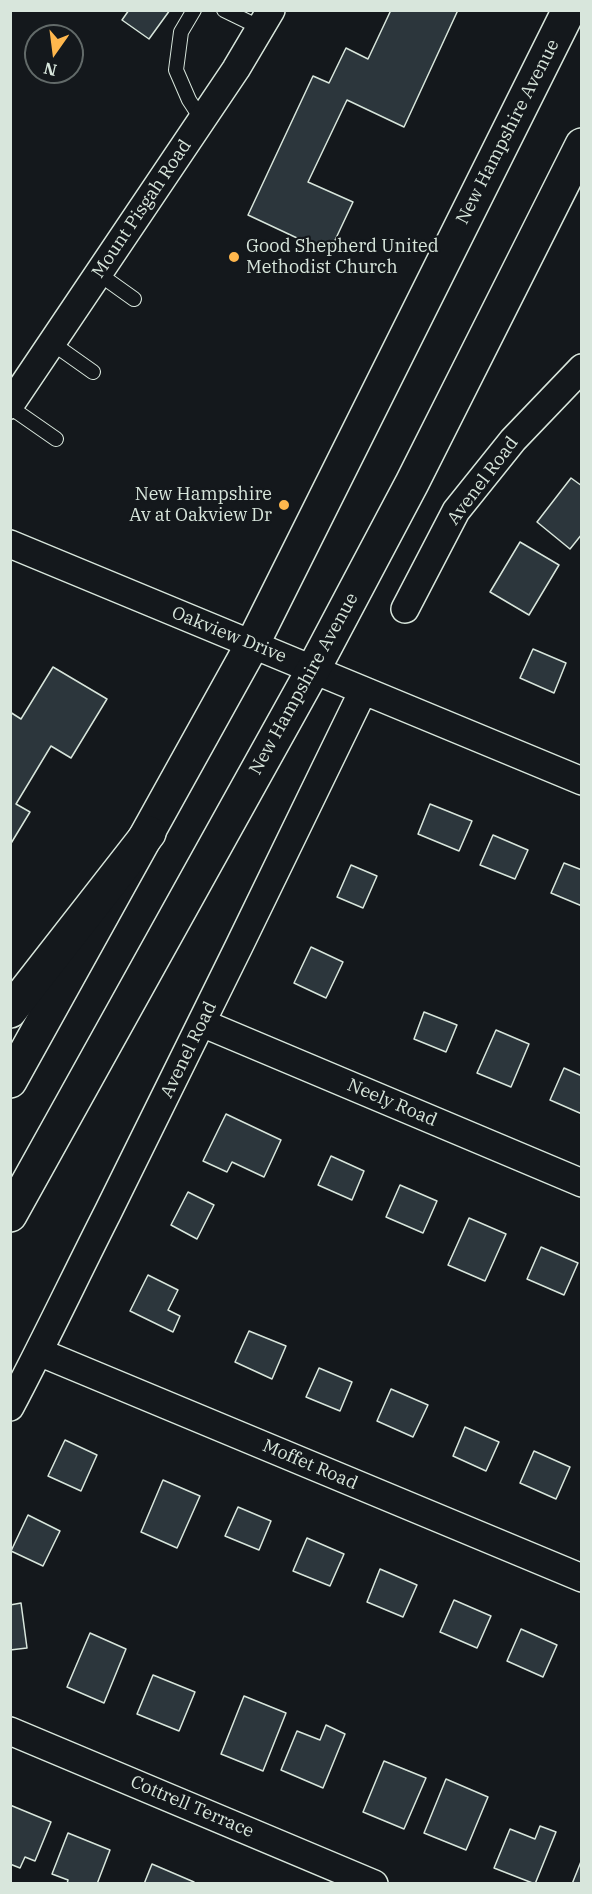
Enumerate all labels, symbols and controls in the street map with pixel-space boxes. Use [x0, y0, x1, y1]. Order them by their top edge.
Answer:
north arrow [24, 24, 84, 84]
street label: New Hampshire Avenue [452, 36, 564, 228]
text: N [42, 58, 59, 81]
street label: Mount Pisgah Road [88, 136, 196, 282]
place label: Good Shepherd United Methodist Church [246, 236, 439, 278]
marker: Good Shepherd United Methodist Church [227, 250, 241, 264]
street label: Avenel Road [443, 433, 523, 529]
place label: New Hampshire Av at Oakview Dr [129, 484, 272, 526]
marker: New Hampshire Av at Oakview Dr [277, 498, 291, 512]
street label: New Hampshire Avenue [245, 589, 363, 779]
street label: Oakview Drive [169, 602, 289, 668]
street label: Avenel Road [156, 998, 222, 1102]
street label: Neely Road [344, 1074, 440, 1132]
street label: Moffet Road [259, 1435, 361, 1495]
street label: Cottrell Terrace [127, 1771, 257, 1843]

